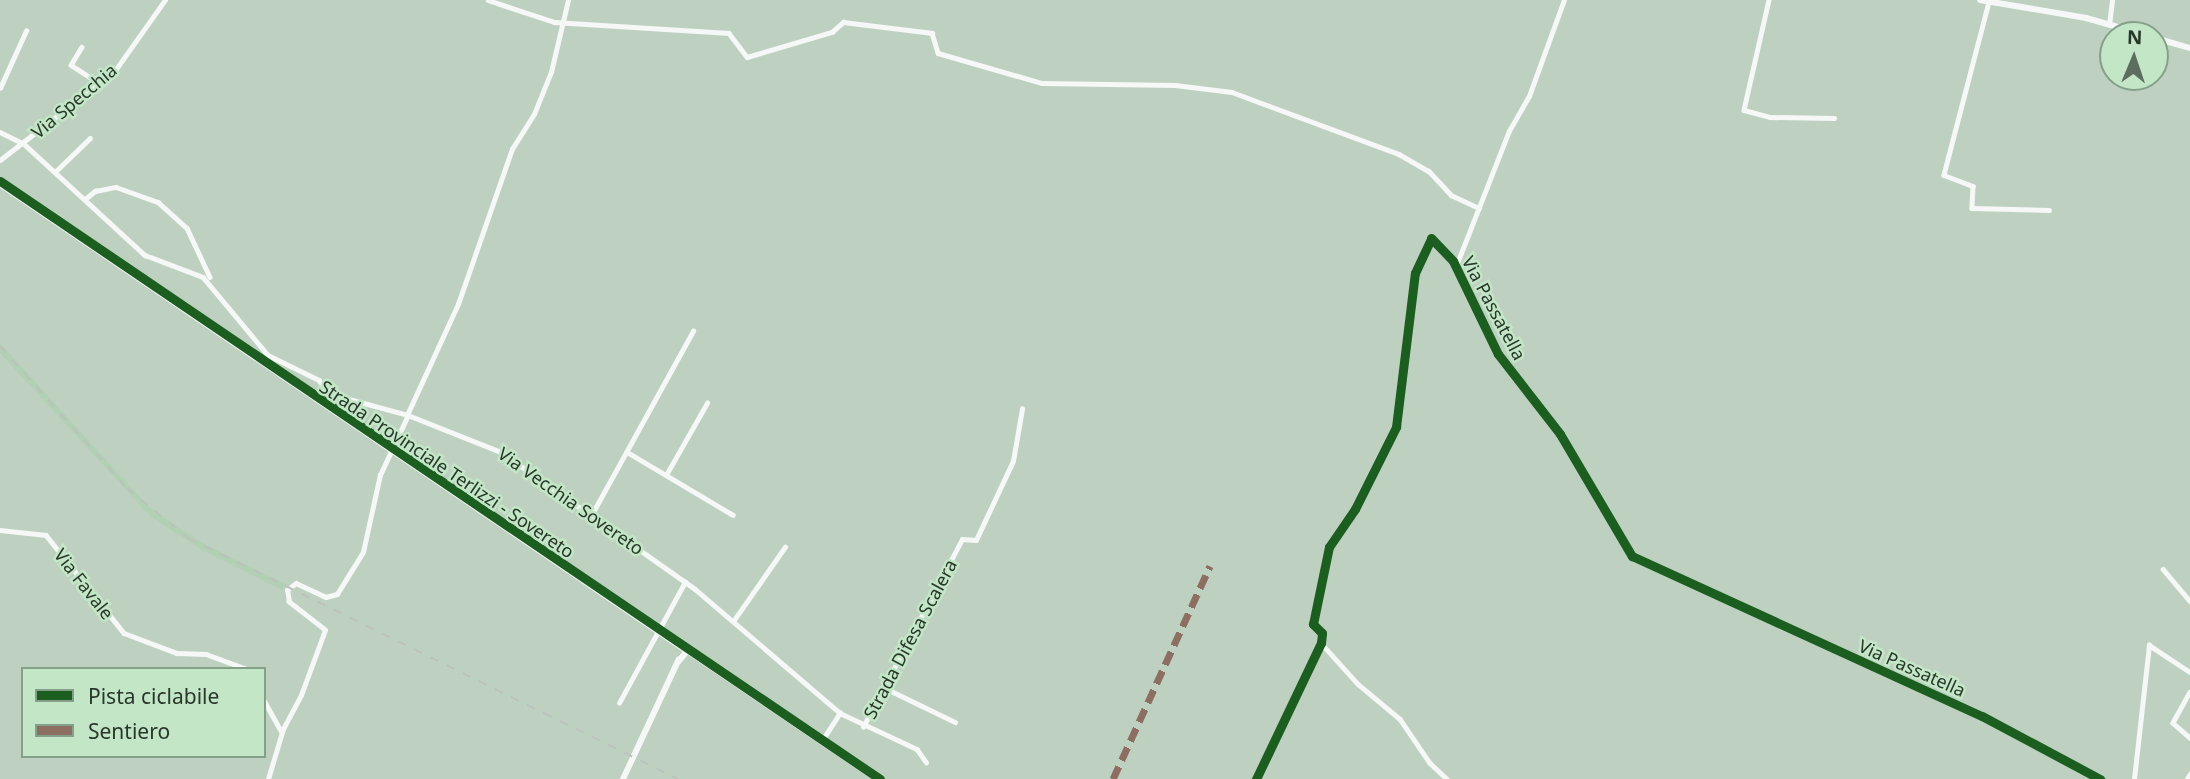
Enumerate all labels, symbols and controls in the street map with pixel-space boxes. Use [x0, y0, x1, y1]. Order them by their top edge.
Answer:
north arrow [2099, 21, 2169, 91]
text: N [2126, 24, 2143, 50]
street label: Via Specchia [27, 59, 121, 143]
street label: Via Passatella [1458, 252, 1530, 364]
street label: Strada Provinciale Terlizzi - Sovereto [316, 376, 578, 562]
street label: Via Vecchia Sovereto [494, 443, 648, 559]
street label: Via Favale [50, 544, 118, 624]
street label: Strada Difesa Scalera [859, 556, 961, 722]
street label: Via Passatella [1855, 635, 1969, 701]
legend [21, 667, 266, 758]
text: Pista ciclabile [88, 682, 219, 710]
text: Sentiero [88, 717, 170, 745]

